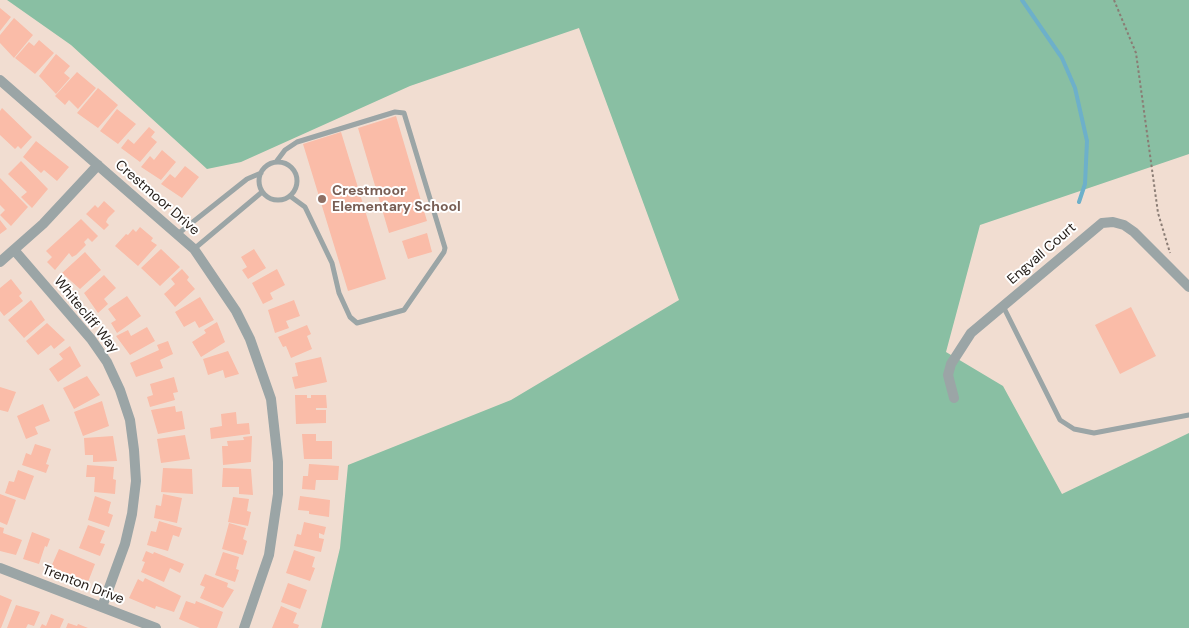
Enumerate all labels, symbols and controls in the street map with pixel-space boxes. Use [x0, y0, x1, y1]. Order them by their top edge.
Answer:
street label: Crestmoor Drive [111, 157, 203, 239]
place label: Crestmoor Elementary School [332, 183, 461, 216]
marker: Crestmoor Elementary School [316, 193, 328, 205]
street label: Engvall Court [1004, 220, 1080, 288]
street label: Whitecliff Way [50, 273, 122, 357]
street label: Trenton Drive [40, 562, 126, 608]

